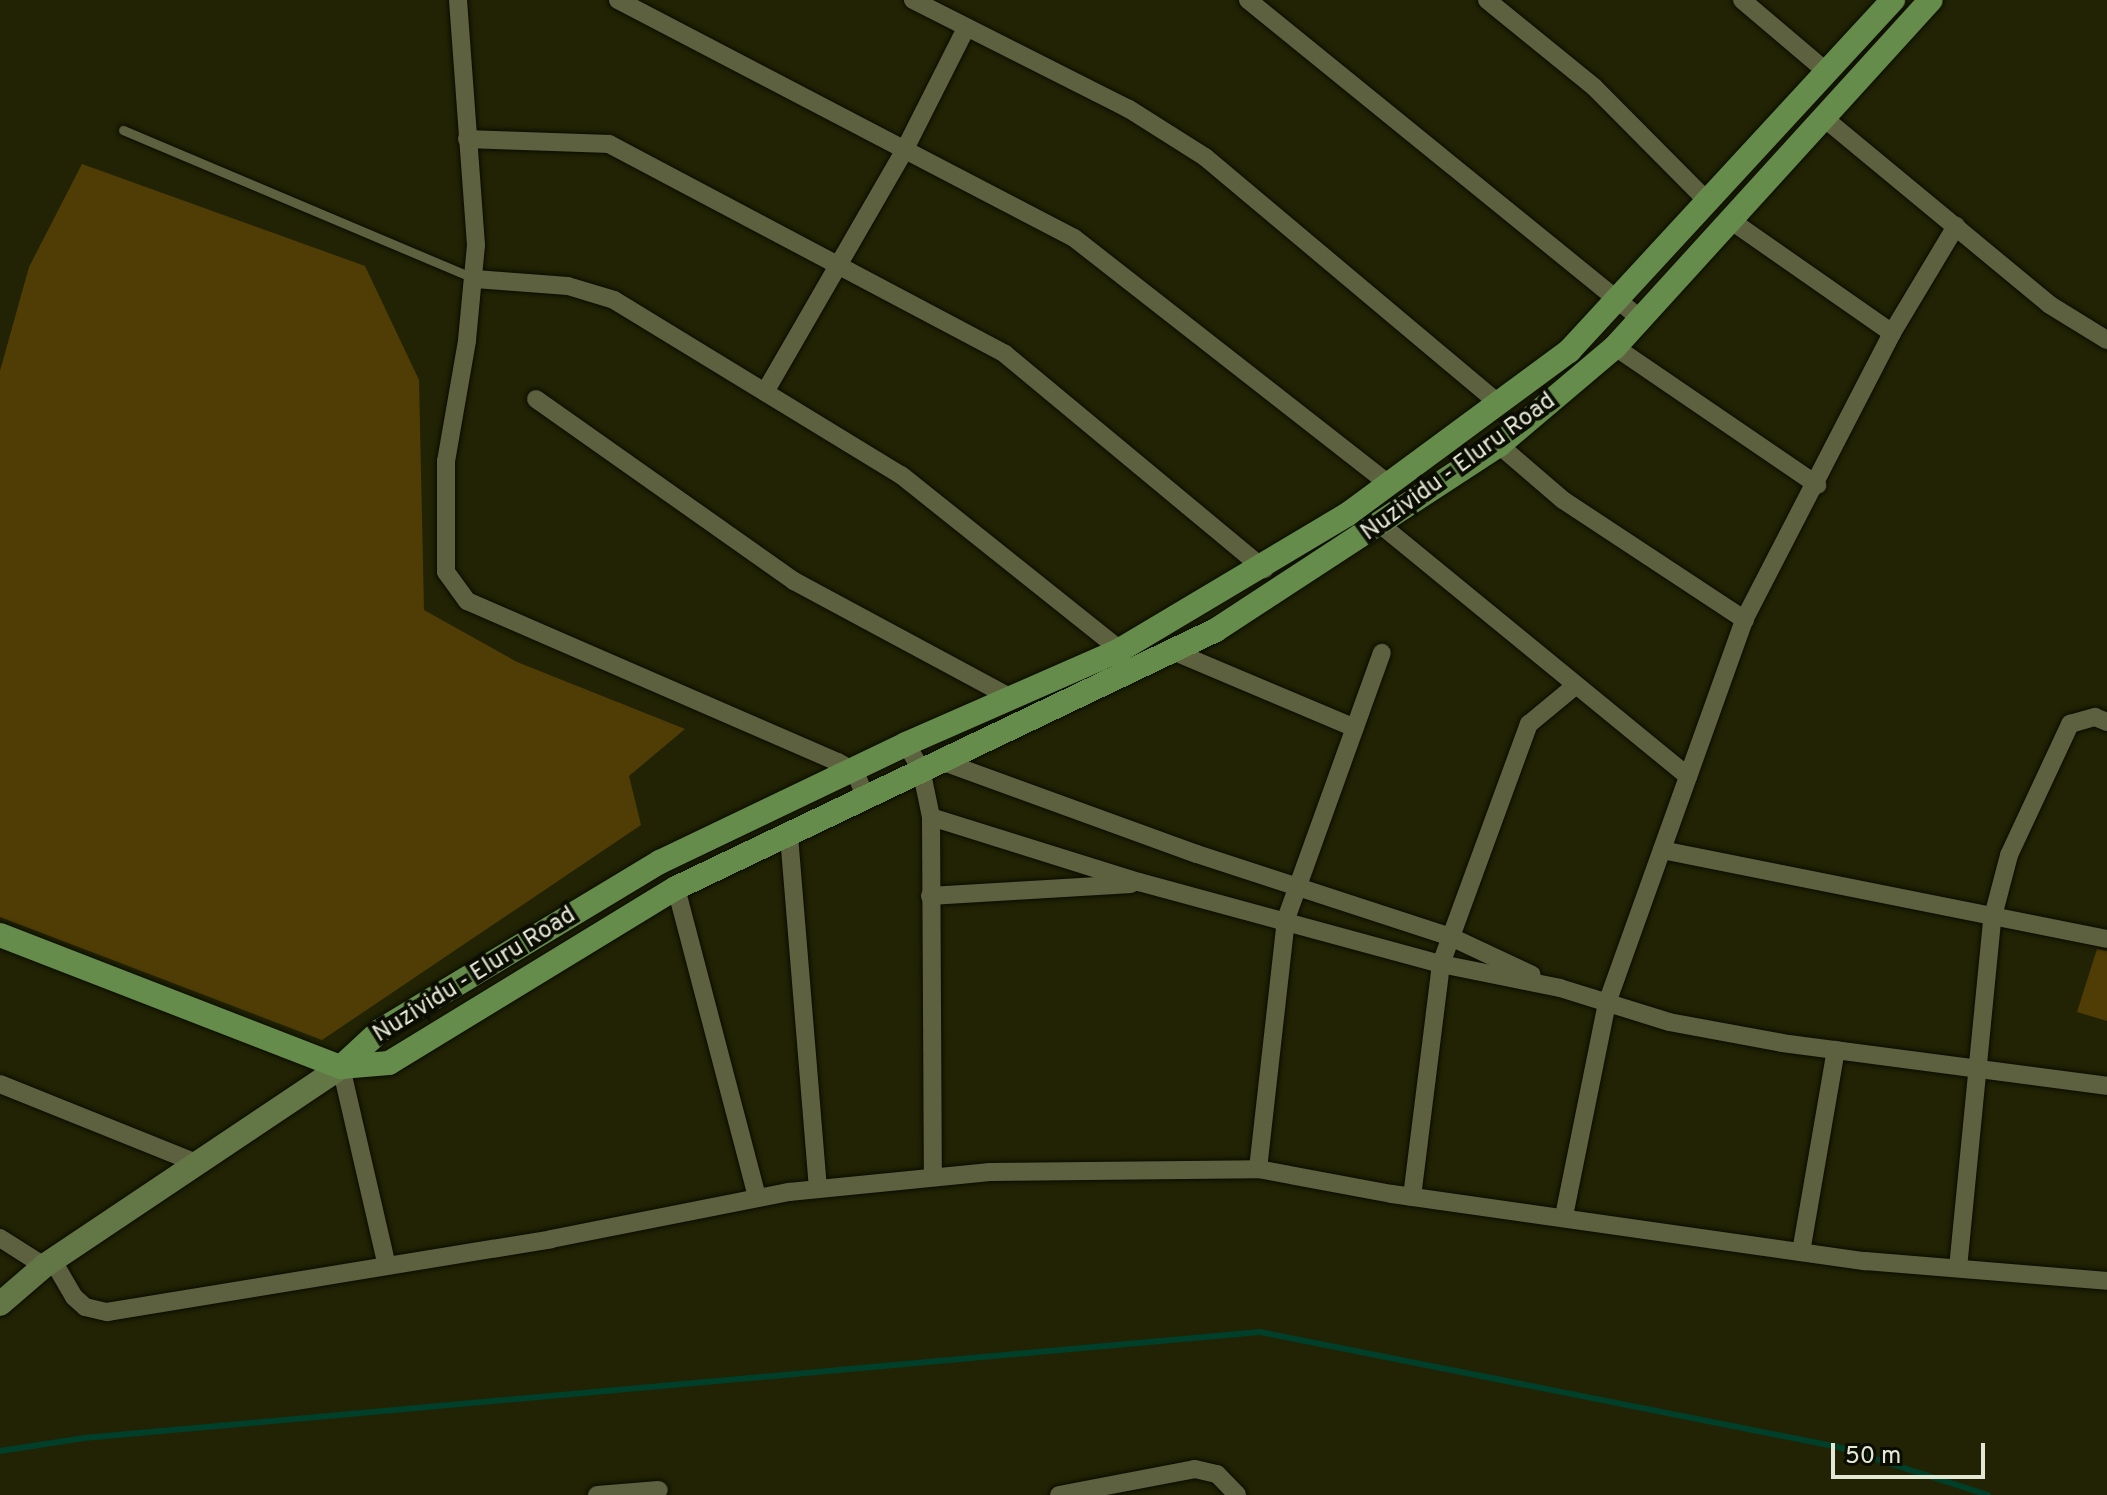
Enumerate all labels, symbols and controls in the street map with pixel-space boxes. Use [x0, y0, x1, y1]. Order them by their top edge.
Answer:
street label: Nuzividu - Eluru Road [1356, 388, 1562, 548]
street label: Nuzividu - Eluru Road [369, 902, 581, 1050]
scale bar [1835, 1427, 1989, 1477]
text: 50 m [1845, 1442, 1901, 1472]

